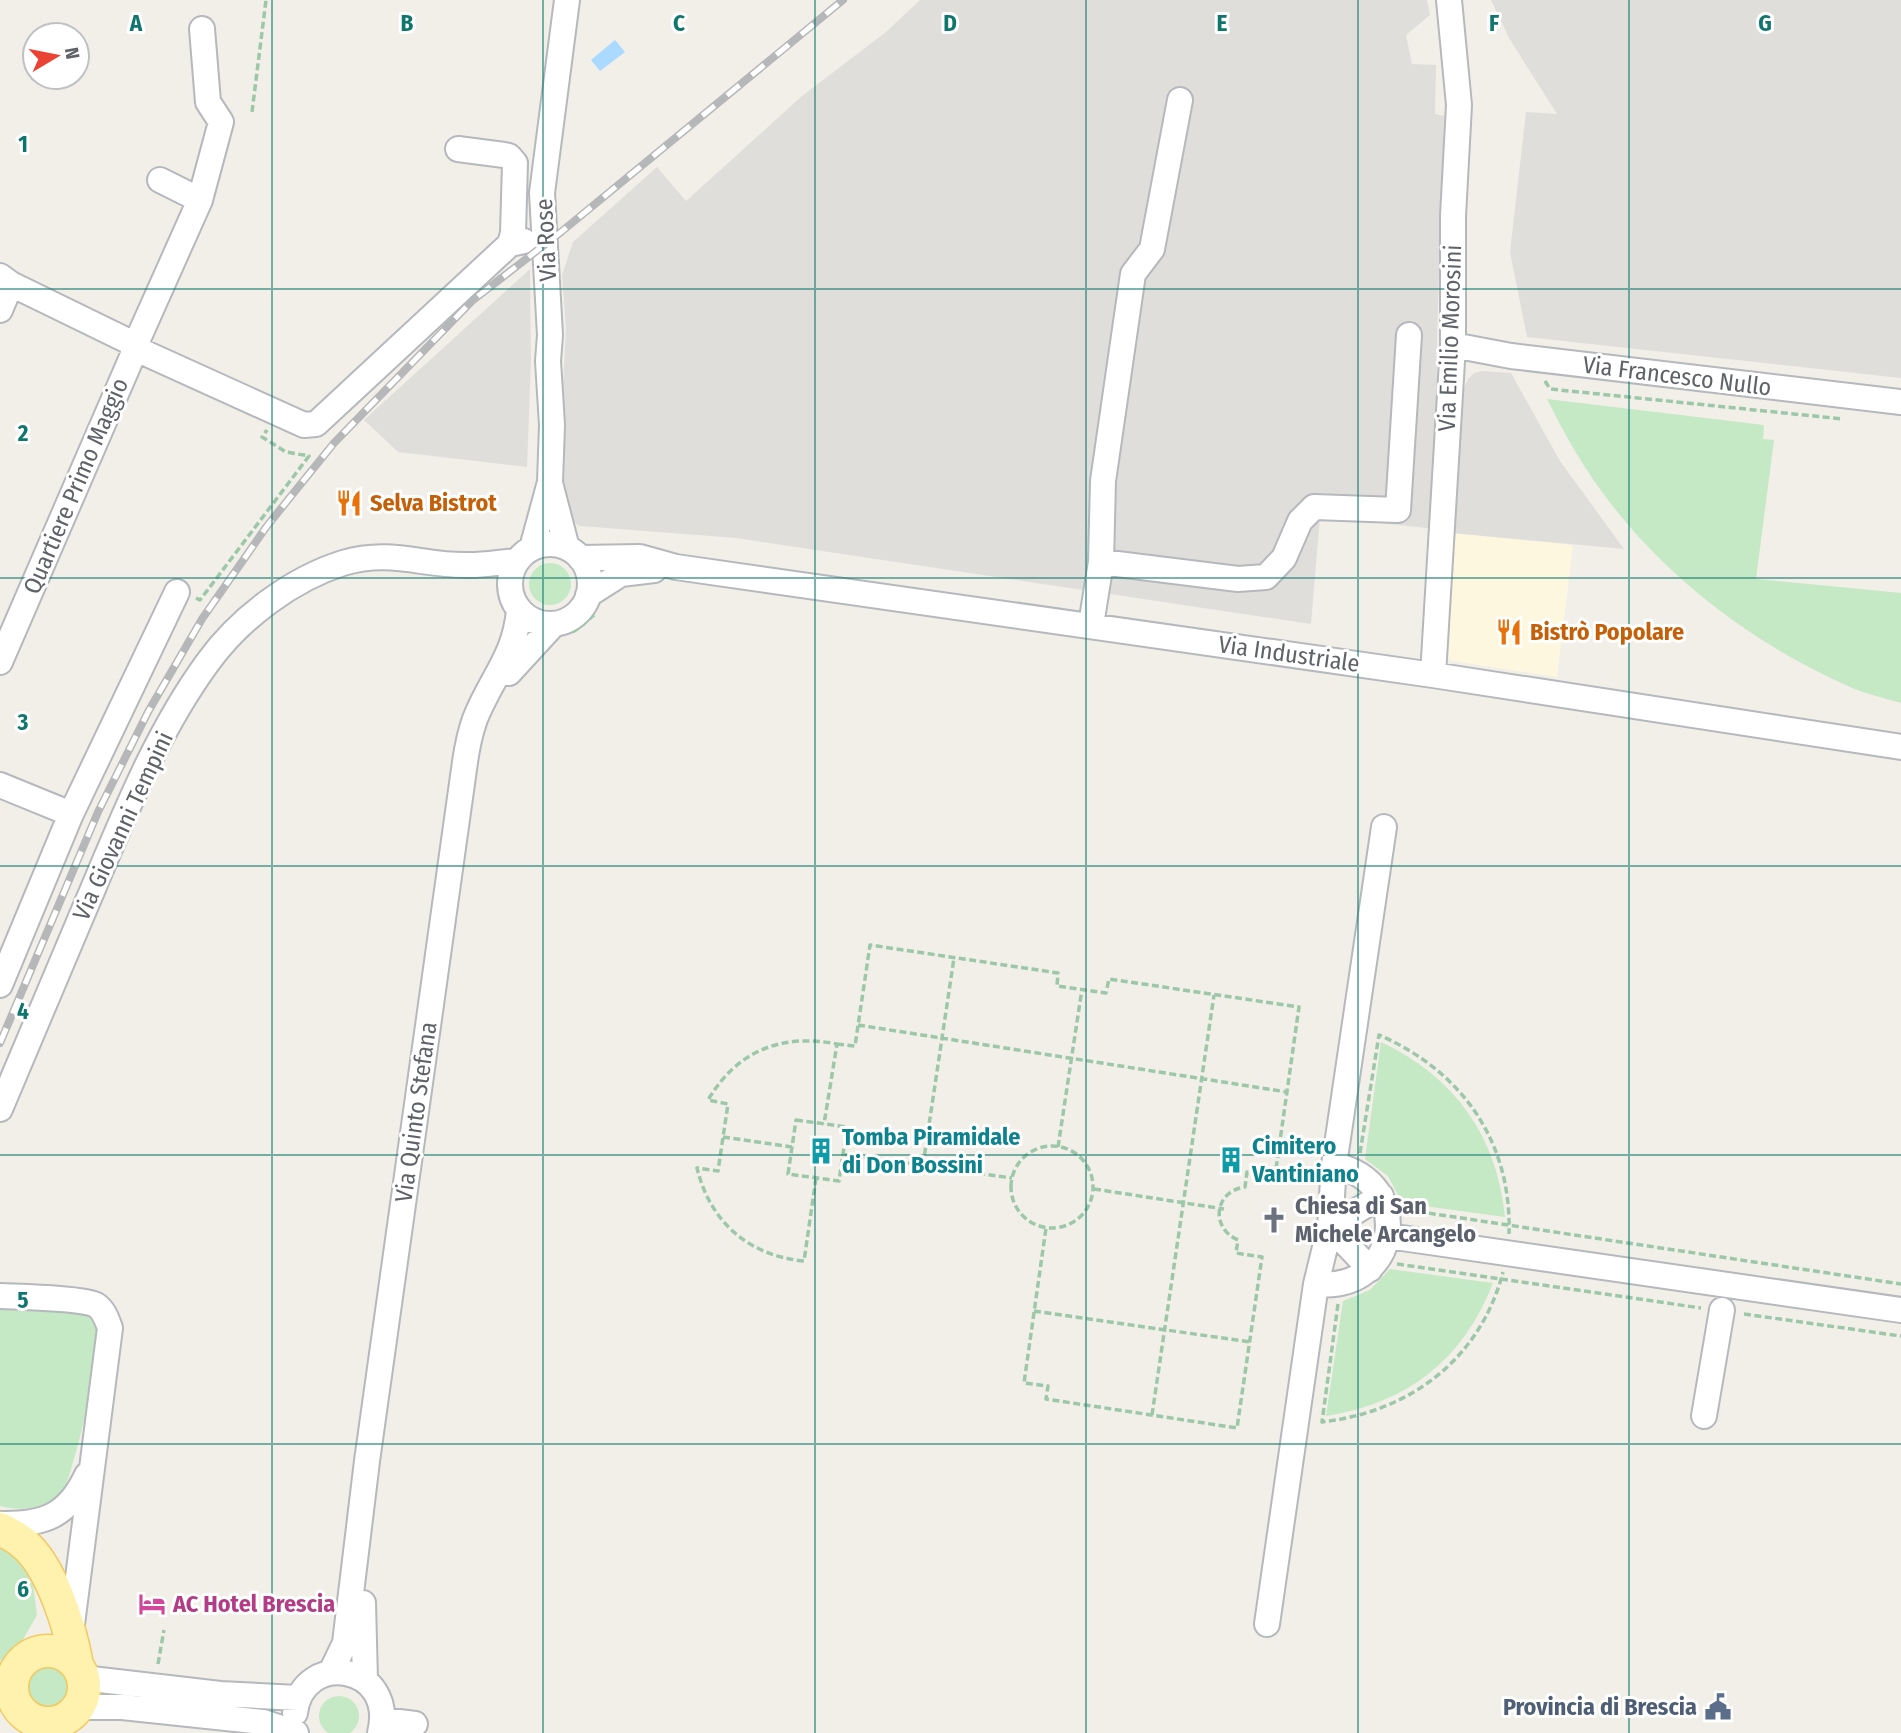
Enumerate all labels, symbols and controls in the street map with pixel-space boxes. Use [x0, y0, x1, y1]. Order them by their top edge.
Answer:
text: A [129, 9, 143, 37]
text: B [401, 9, 414, 37]
text: C [673, 9, 685, 37]
text: D [943, 9, 957, 37]
text: E [1217, 9, 1228, 37]
text: F [1489, 9, 1499, 37]
text: G [1758, 9, 1772, 37]
north arrow [21, 21, 91, 91]
text: N [60, 46, 85, 61]
text: 1 [18, 130, 28, 158]
street label: Via Rose [530, 198, 562, 282]
street label: Via Emilio Morosini [1433, 244, 1467, 432]
street label: Via Francesco Nullo [1581, 351, 1773, 401]
street label: Quartiere Primo Maggio [18, 374, 134, 598]
text: 2 [17, 419, 29, 447]
restaurant icon: Selva Bistrot [334, 488, 364, 518]
place label: Selva Bistrot [370, 489, 497, 517]
restaurant icon: Bistrò Popolare [1494, 617, 1524, 647]
place label: Bistrò Popolare [1530, 618, 1684, 646]
street label: Via Industriale [1217, 630, 1361, 678]
text: 3 [17, 708, 29, 736]
street label: Via Giovanni Tempini [67, 727, 179, 925]
text: 4 [17, 997, 29, 1025]
street label: Via Quinto Stefana [389, 1020, 443, 1204]
place label: Tomba Piramidale di Don Bossini [842, 1123, 1021, 1179]
place label: Cimitero Vantiniano [1251, 1132, 1359, 1188]
building icon: Tomba Piramidale di Don Bossini [806, 1136, 836, 1166]
building icon: Cimitero Vantiniano [1216, 1145, 1246, 1175]
place label: Chiesa di San Michele Arcangelo [1295, 1192, 1476, 1248]
church icon: Chiesa di San Michele Arcangelo [1259, 1205, 1289, 1235]
text: 5 [17, 1286, 29, 1314]
text: 6 [17, 1575, 29, 1603]
hotel icon: AC Hotel Brescia [137, 1589, 167, 1619]
place label: AC Hotel Brescia [172, 1590, 335, 1618]
public building icon: Provincia di Brescia [1703, 1692, 1733, 1722]
place label: Provincia di Brescia [1503, 1693, 1697, 1721]

